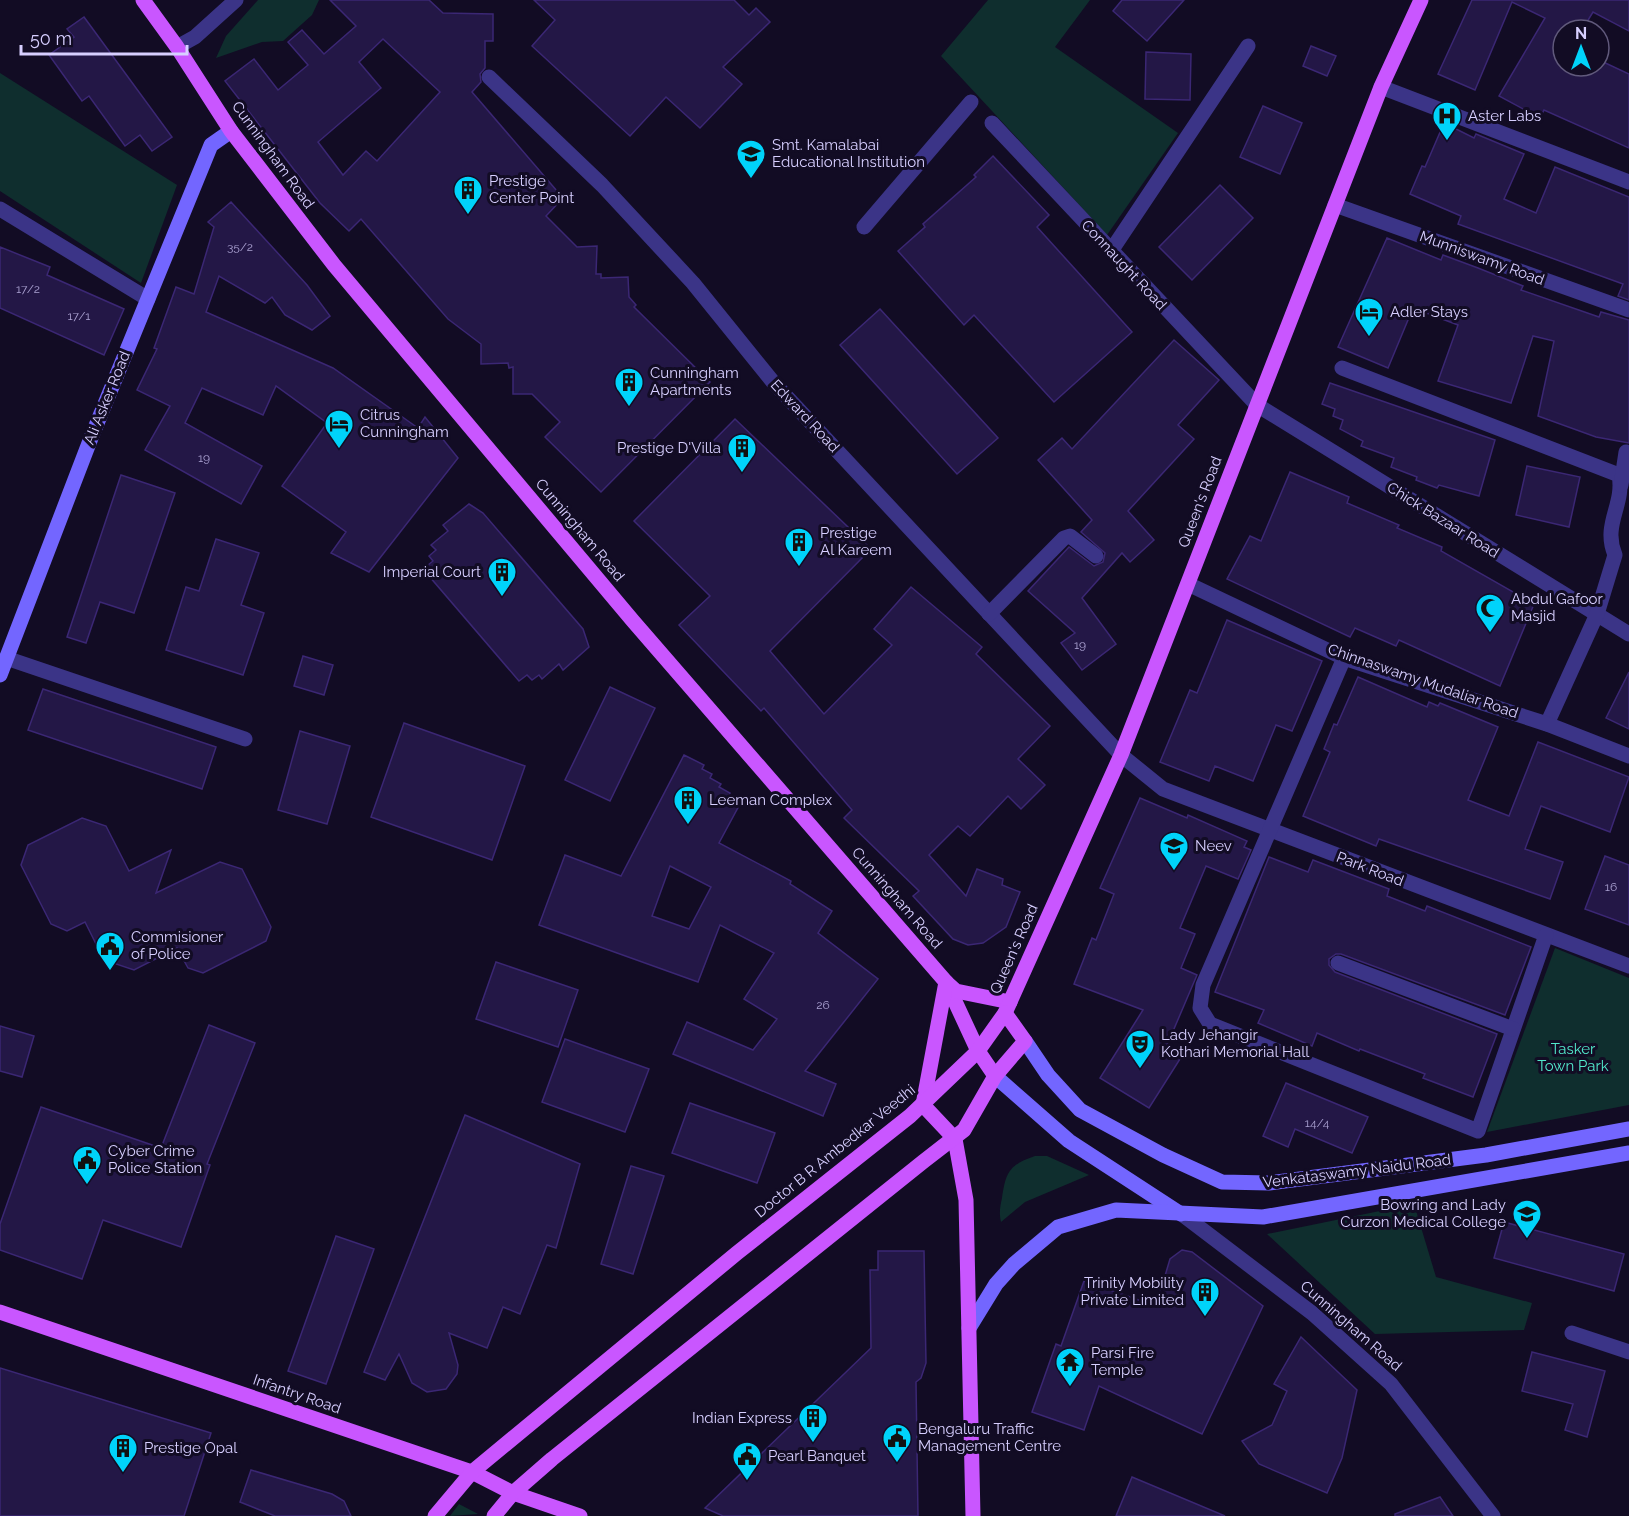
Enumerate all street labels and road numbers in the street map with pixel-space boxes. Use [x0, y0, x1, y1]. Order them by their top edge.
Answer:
street label: Cunningham Road [228, 98, 318, 212]
street label: Connaught Road [1078, 216, 1170, 314]
street label: Munniswamy Road [1417, 227, 1547, 289]
street label: Ali Asker Road [80, 349, 134, 447]
street label: Edward Road [767, 376, 843, 456]
street label: Queen's Road [1174, 454, 1226, 550]
street label: Cunningham Road [532, 475, 628, 585]
street label: Chick Bazaar Road [1384, 478, 1502, 562]
street label: Chinnaswamy Mudaliar Road [1325, 640, 1521, 722]
street label: Cunningham Road [848, 844, 946, 952]
street label: Park Road [1334, 848, 1406, 890]
street label: Queen's Road [986, 901, 1042, 997]
street label: Doctor B R Ambedkar Veedhi [751, 1081, 919, 1221]
street label: Venkataswamy Naidu Road [1262, 1151, 1452, 1191]
street label: Cunningham Road [1297, 1277, 1405, 1375]
street label: Infantry Road [251, 1371, 343, 1417]

